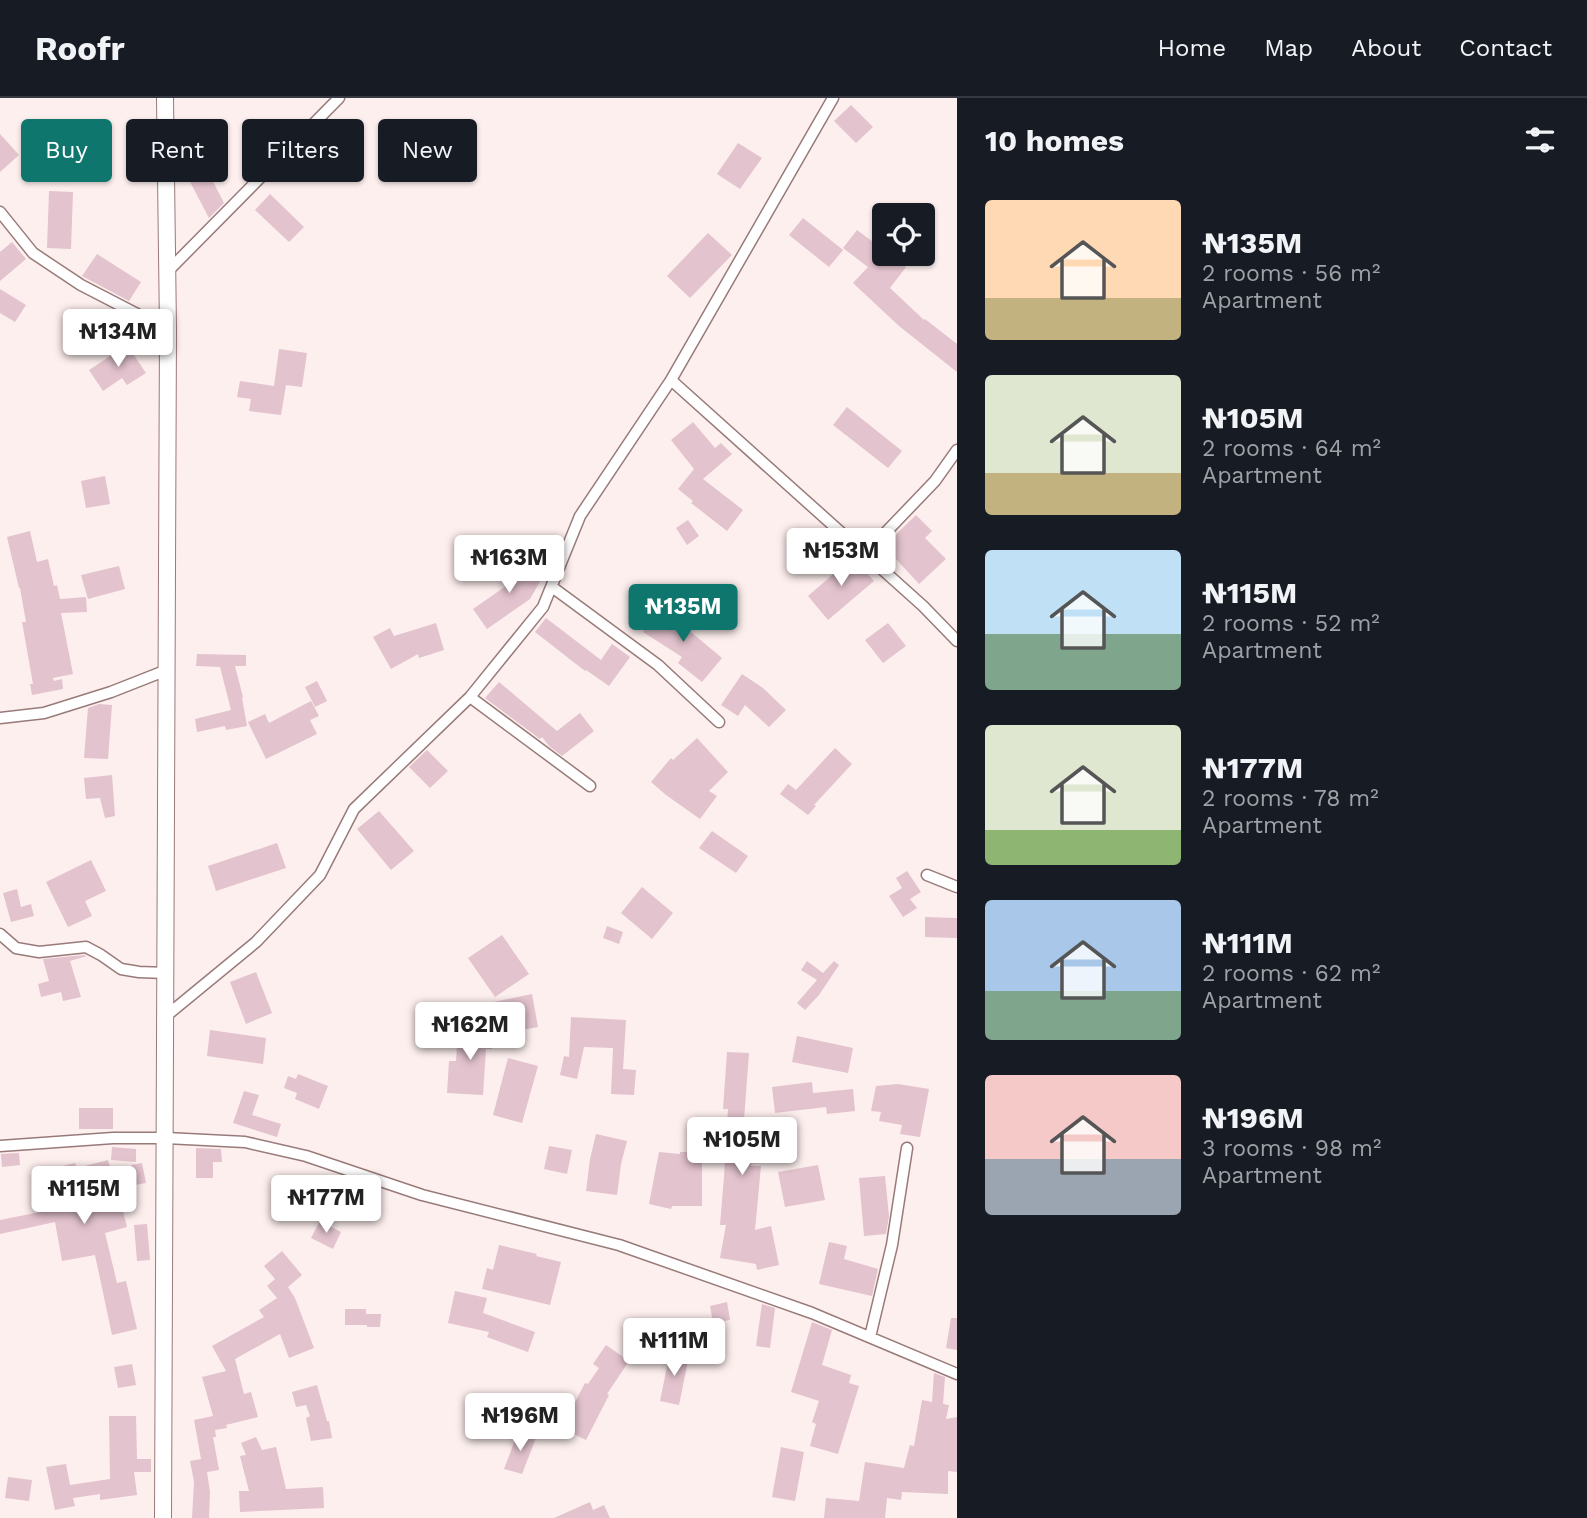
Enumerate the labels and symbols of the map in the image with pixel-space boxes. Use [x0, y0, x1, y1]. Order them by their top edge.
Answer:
pin: ₦134M [69, 310, 167, 369]
pin: ₦153M [792, 528, 890, 588]
pin: ₦163M [460, 536, 558, 595]
pin: ₦135M [634, 584, 732, 644]
pin: ₦162M [421, 1002, 519, 1062]
pin: ₦105M [693, 1118, 791, 1177]
pin: ₦115M [35, 1166, 133, 1226]
pin: ₦177M [277, 1176, 375, 1235]
pin: ₦111M [625, 1318, 723, 1378]
pin: ₦196M [471, 1394, 569, 1453]

